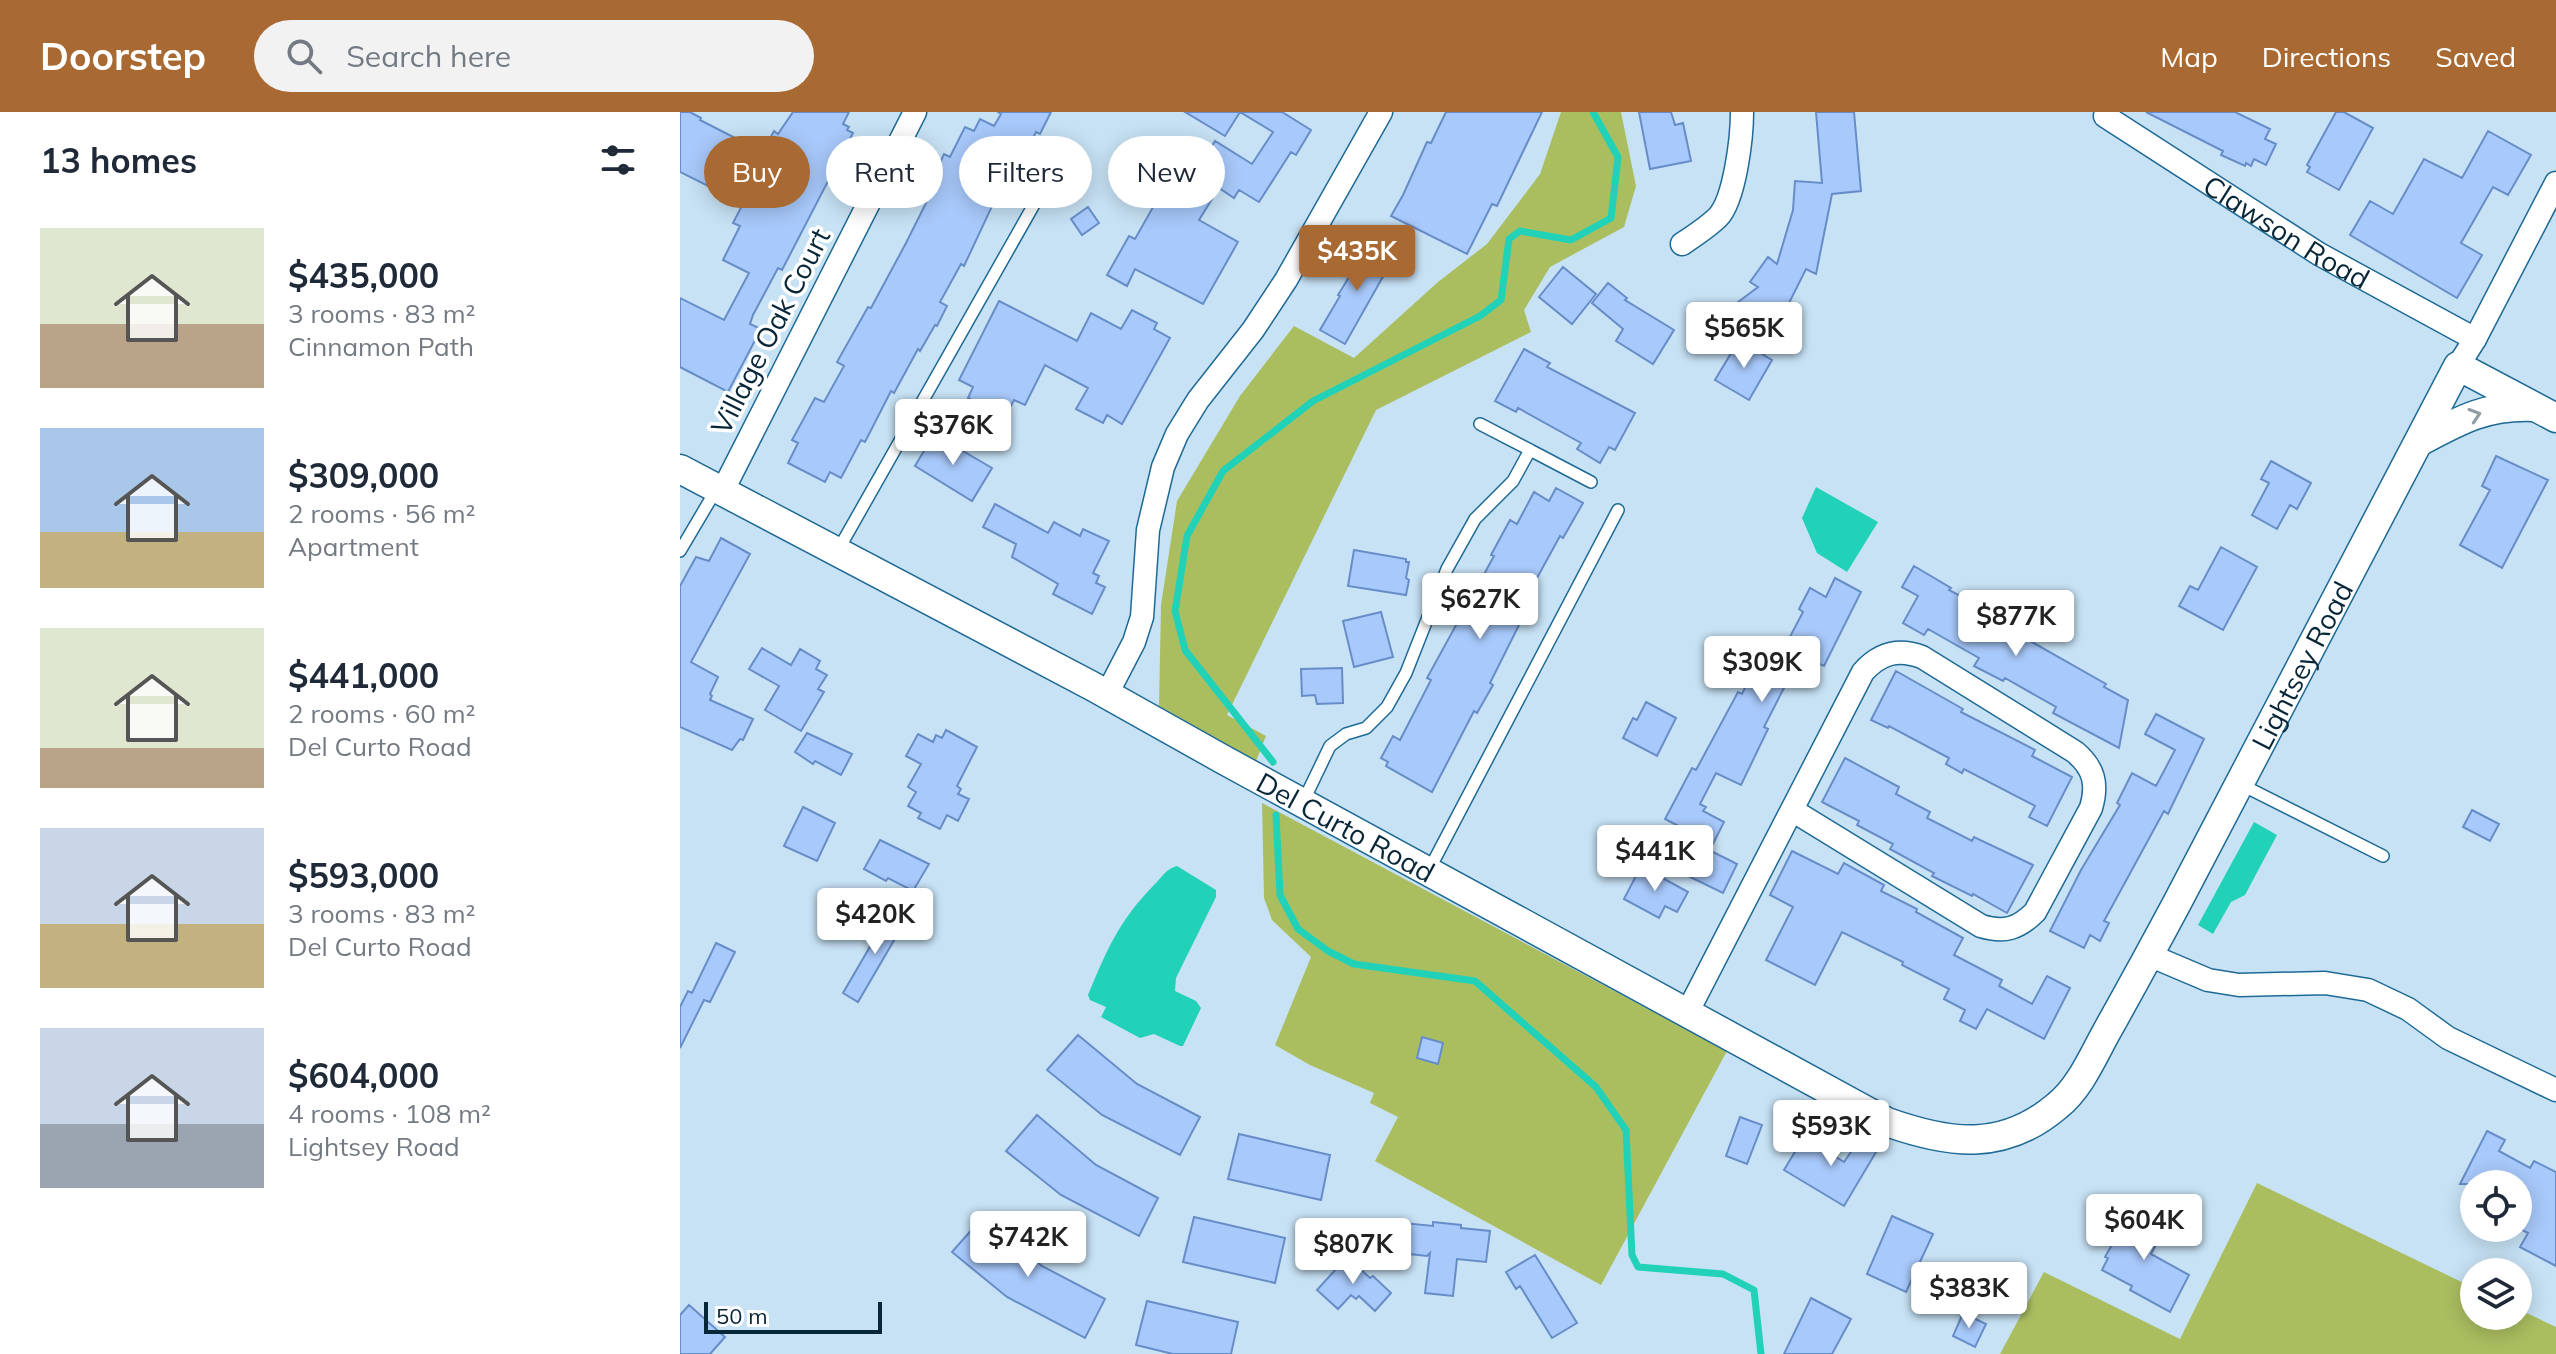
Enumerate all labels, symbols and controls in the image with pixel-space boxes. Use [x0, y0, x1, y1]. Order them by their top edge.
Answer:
search box [254, 20, 814, 92]
text: Doorstep [40, 32, 206, 80]
icon: search [282, 34, 326, 78]
text: Search here [346, 37, 511, 75]
text: Map [2160, 39, 2218, 74]
text: Directions [2262, 39, 2391, 74]
text: Saved [2435, 39, 2516, 74]
chip: Buy [704, 136, 810, 208]
chip: Rent [826, 136, 943, 208]
chip: Filters [959, 136, 1092, 208]
chip: New [1108, 136, 1225, 208]
icon: filters [596, 138, 640, 182]
text: 13 homes [40, 139, 197, 182]
street label: Clawson Road [2197, 167, 2376, 296]
street label: Village Oak Court [703, 222, 837, 440]
pin: $435K [1301, 225, 1413, 293]
text: $435K [1317, 234, 1397, 267]
text: $435,000 [288, 254, 439, 297]
icon: home [104, 260, 200, 356]
text: 3 rooms · 83 m² [288, 297, 475, 330]
pin: $565K [1688, 302, 1800, 370]
text: $565K [1704, 311, 1784, 344]
text: Cinnamon Path [288, 330, 474, 363]
pin: $376K [897, 399, 1009, 467]
text: $376K [913, 408, 993, 441]
one-way arrow [2468, 408, 2481, 424]
text: $309,000 [288, 454, 439, 497]
icon: home [104, 460, 200, 556]
text: 2 rooms · 56 m² [288, 497, 475, 530]
text: Apartment [288, 530, 419, 563]
pin: $627K [1424, 573, 1536, 641]
street label: Lightsey Road [2243, 575, 2360, 755]
text: $627K [1440, 582, 1520, 615]
pin: $877K [1960, 590, 2072, 658]
text: $877K [1976, 599, 2056, 632]
pin: $309K [1706, 636, 1818, 704]
text: $309K [1722, 645, 1802, 678]
text: $441,000 [288, 654, 439, 697]
icon: home [104, 660, 200, 756]
text: 2 rooms · 60 m² [288, 697, 475, 730]
text: Del Curto Road [288, 730, 472, 763]
street label: Del Curto Road [1251, 764, 1441, 889]
pin: $441K [1599, 825, 1711, 893]
text: $441K [1615, 834, 1695, 867]
text: $593,000 [288, 854, 439, 897]
icon: home [104, 860, 200, 956]
pin: $420K [819, 888, 931, 956]
text: 3 rooms · 83 m² [288, 897, 475, 930]
text: $420K [835, 897, 915, 930]
text: Del Curto Road [288, 930, 472, 963]
text: $604,000 [288, 1054, 439, 1097]
icon: home [104, 1060, 200, 1156]
text: 4 rooms · 108 m² [288, 1097, 491, 1130]
pin: $593K [1775, 1100, 1887, 1168]
text: $593K [1791, 1109, 1871, 1142]
text: Lightsey Road [288, 1130, 460, 1163]
map controls [2460, 1170, 2532, 1330]
button: locate [2460, 1170, 2532, 1242]
pin: $604K [2088, 1194, 2200, 1262]
text: $604K [2104, 1203, 2184, 1236]
pin: $742K [972, 1211, 1084, 1279]
pin: $807K [1297, 1218, 1409, 1286]
text: $742K [988, 1220, 1068, 1253]
text: $807K [1313, 1227, 1393, 1260]
button: layers [2460, 1258, 2532, 1330]
pin: $383K [1913, 1262, 2025, 1330]
text: $383K [1929, 1271, 2009, 1304]
scale bar [704, 1298, 882, 1334]
text: 50 m [716, 1302, 767, 1330]

